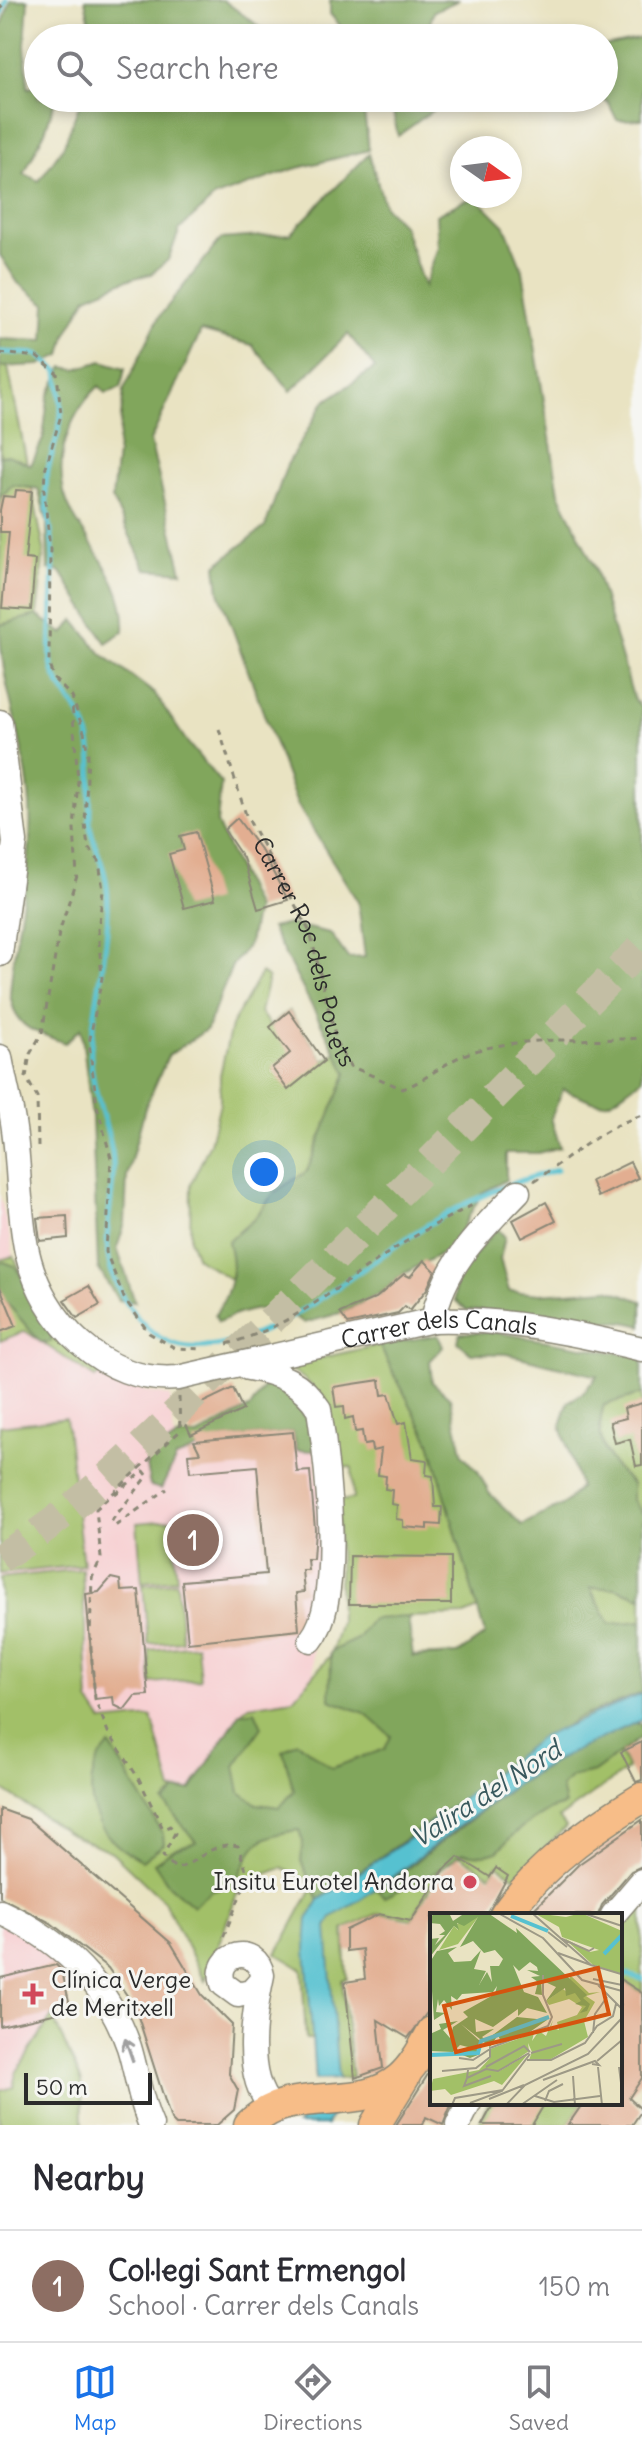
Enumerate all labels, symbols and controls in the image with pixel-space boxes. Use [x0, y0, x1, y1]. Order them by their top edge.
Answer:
search box [24, 24, 618, 112]
icon: search [52, 46, 96, 90]
text: Search here [116, 49, 279, 87]
north arrow [450, 136, 522, 208]
street label: Carrer Roc dels Pouets [247, 831, 363, 1072]
your location [244, 1152, 284, 1192]
street label: Carrer dels Canals [338, 1304, 540, 1354]
pin: 1 [167, 1510, 219, 1570]
water label: Valira del Nord [405, 1731, 570, 1854]
place label: Insitu Eurotel Andorra [213, 1866, 454, 1896]
marker: Insitu Eurotel Andorra [461, 1873, 479, 1891]
inset map [430, 1913, 622, 2105]
place label: Clínica Verge de Meritxell [51, 1964, 191, 2022]
marker: Clínica Verge de Meritxell [22, 1983, 44, 2005]
one-way arrow [120, 2038, 135, 2063]
scale bar [24, 2069, 152, 2105]
text: 50 m [36, 2073, 88, 2101]
text: Nearby [32, 2156, 145, 2199]
text: Col·legi Sant Ermengol [108, 2251, 406, 2289]
text: 1 [53, 2270, 63, 2303]
text: 150 m [539, 2270, 610, 2303]
text: School · Carrer dels Canals [108, 2289, 419, 2322]
tab: Map [73, 2360, 117, 2436]
tab: Directions [263, 2360, 363, 2436]
tab: Saved [509, 2360, 569, 2436]

